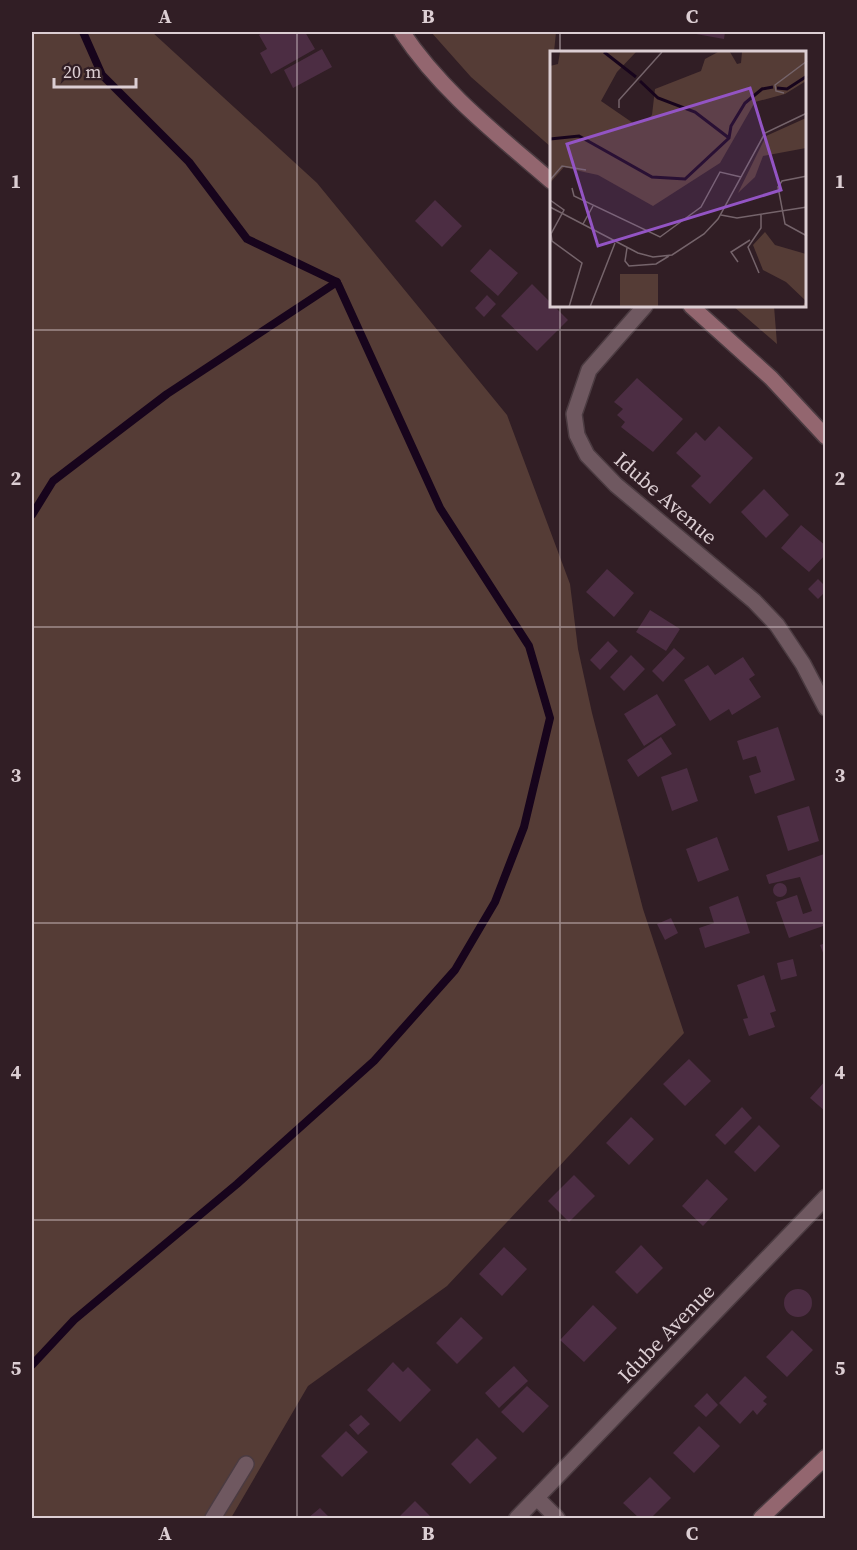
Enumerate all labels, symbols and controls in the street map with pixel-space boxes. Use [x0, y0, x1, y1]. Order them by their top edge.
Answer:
text: A [158, 2, 172, 30]
text: B [421, 2, 435, 30]
text: C [686, 2, 698, 30]
scale bar [54, 51, 136, 89]
inset map [550, 51, 806, 308]
text: 20 m [63, 59, 101, 84]
text: 1 [11, 167, 21, 195]
text: 1 [835, 167, 845, 195]
street label: Idube Avenue [608, 445, 724, 551]
text: 2 [11, 464, 22, 492]
text: 2 [835, 464, 846, 492]
text: 3 [11, 761, 22, 789]
text: 3 [835, 761, 846, 789]
text: 4 [11, 1058, 22, 1086]
text: 4 [835, 1058, 846, 1086]
street label: Idube Avenue [611, 1277, 721, 1389]
text: 5 [11, 1354, 22, 1382]
text: 5 [835, 1354, 846, 1382]
text: A [158, 1519, 172, 1547]
text: B [421, 1519, 435, 1547]
text: C [686, 1519, 698, 1547]

